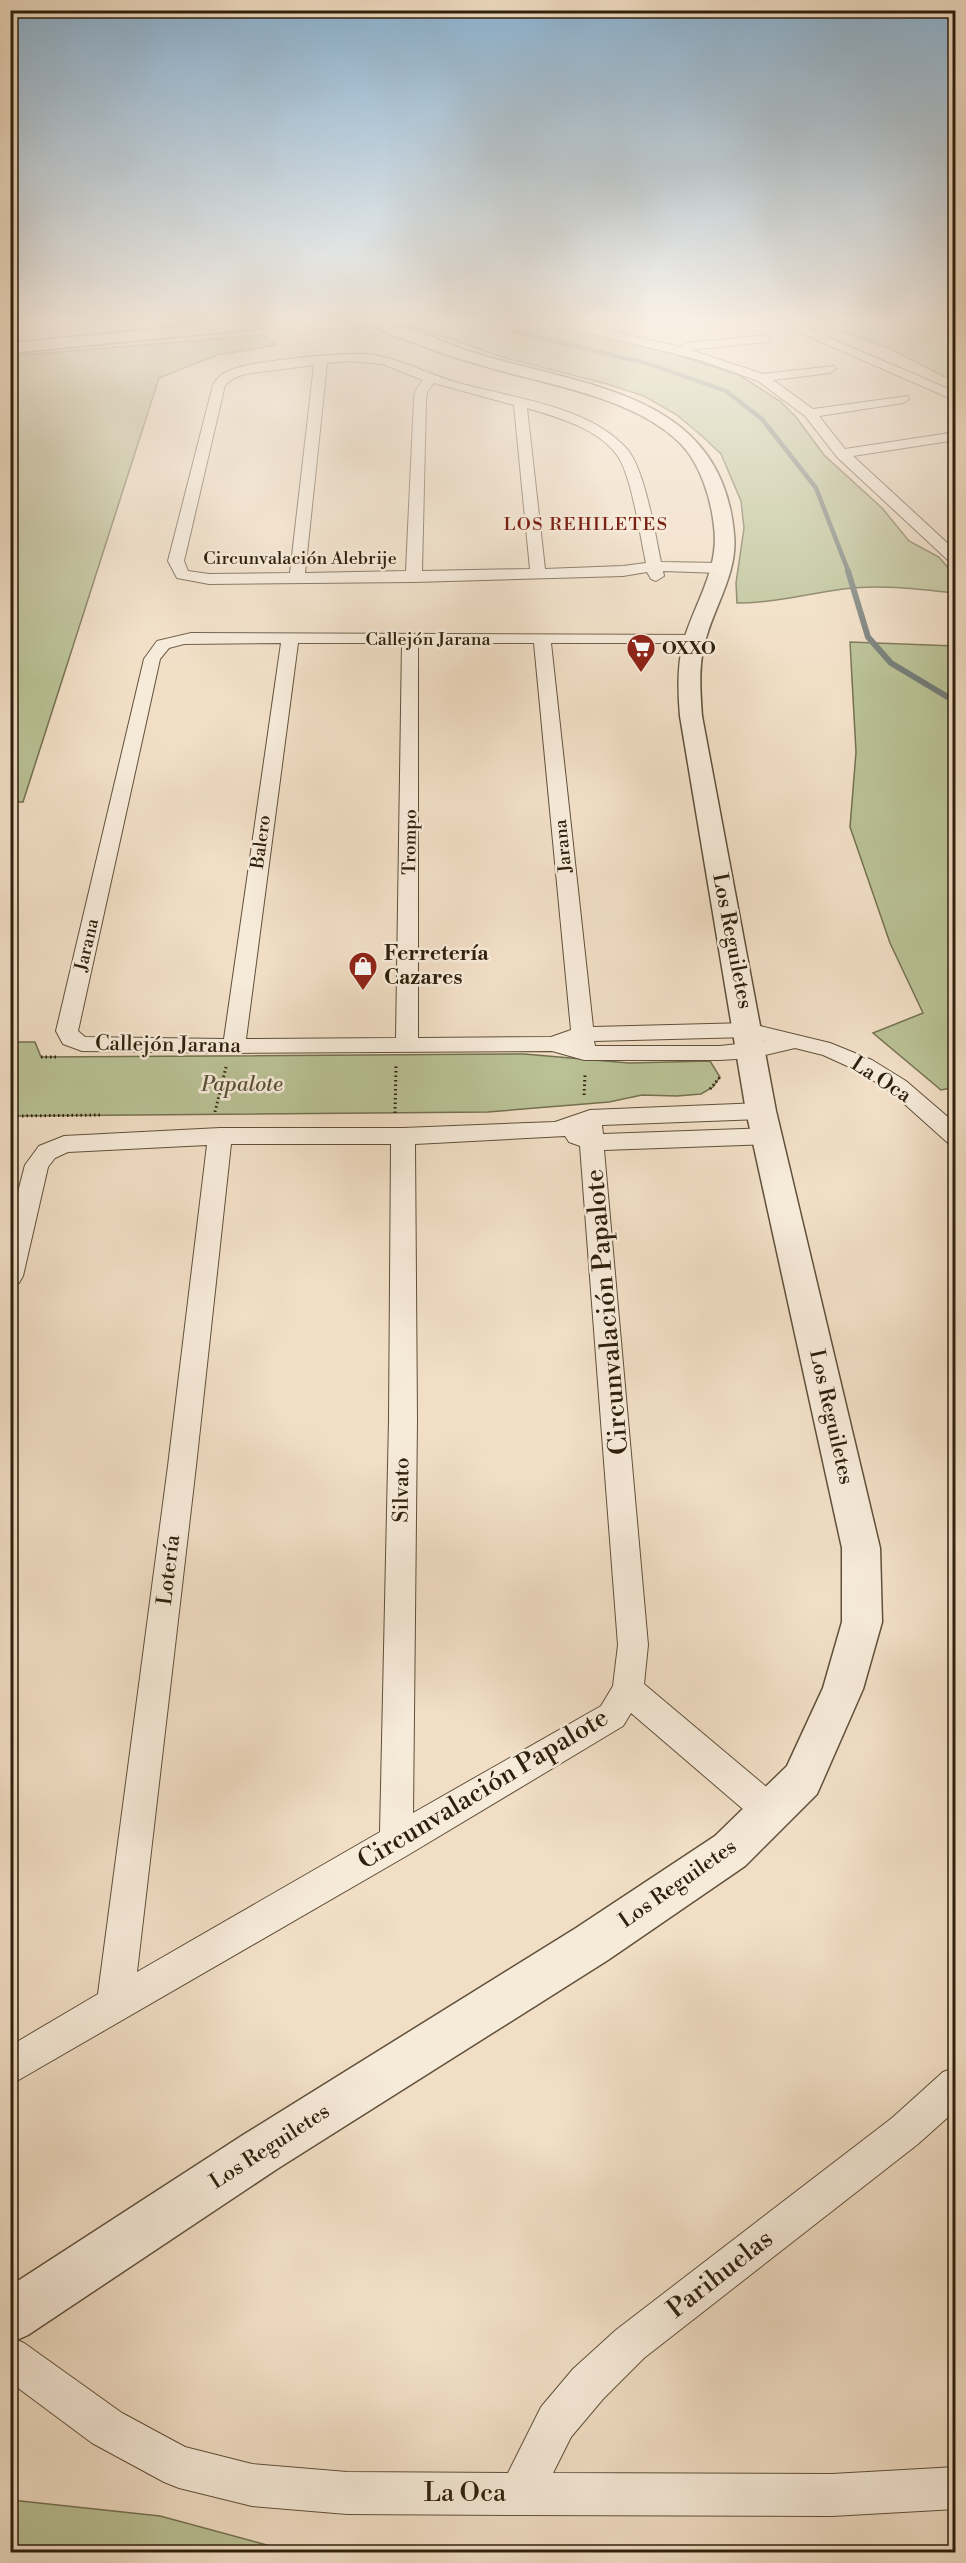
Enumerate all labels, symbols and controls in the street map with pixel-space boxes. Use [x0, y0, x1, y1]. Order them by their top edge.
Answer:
district label: LOS REHILETES [503, 513, 669, 536]
street label: Circunvalación Alebrije [203, 547, 397, 570]
street label: Callejón Jarana [365, 628, 491, 651]
supermarket icon: OXXO [625, 632, 657, 674]
place label: OXXO [662, 637, 716, 660]
street label: Trompo [398, 809, 422, 875]
street label: Balero [246, 814, 276, 871]
street label: Jarana [549, 817, 577, 875]
street label: Los Reguiletes [706, 871, 758, 1011]
street label: Jarana [70, 916, 104, 975]
place label: Ferretería Cazares [384, 941, 489, 991]
shop icon: Ferretería Cazares [347, 950, 379, 992]
street label: Callejón Jarana [95, 1031, 242, 1059]
street label: La Oca [846, 1051, 916, 1109]
park label: Papalote [200, 1072, 283, 1098]
street label: Circunvalación Papalote [579, 1168, 635, 1456]
street label: Los Reguiletes [803, 1347, 859, 1487]
street label: Silvato [388, 1457, 416, 1523]
street label: Lotería [152, 1533, 186, 1607]
street label: Circunvalación Papalote [352, 1701, 614, 1877]
street label: Los Reguiletes [614, 1834, 742, 1934]
street label: Los Reguiletes [205, 2099, 335, 2195]
street label: Parihuelas [661, 2223, 779, 2325]
street label: La Oca [424, 2477, 507, 2509]

